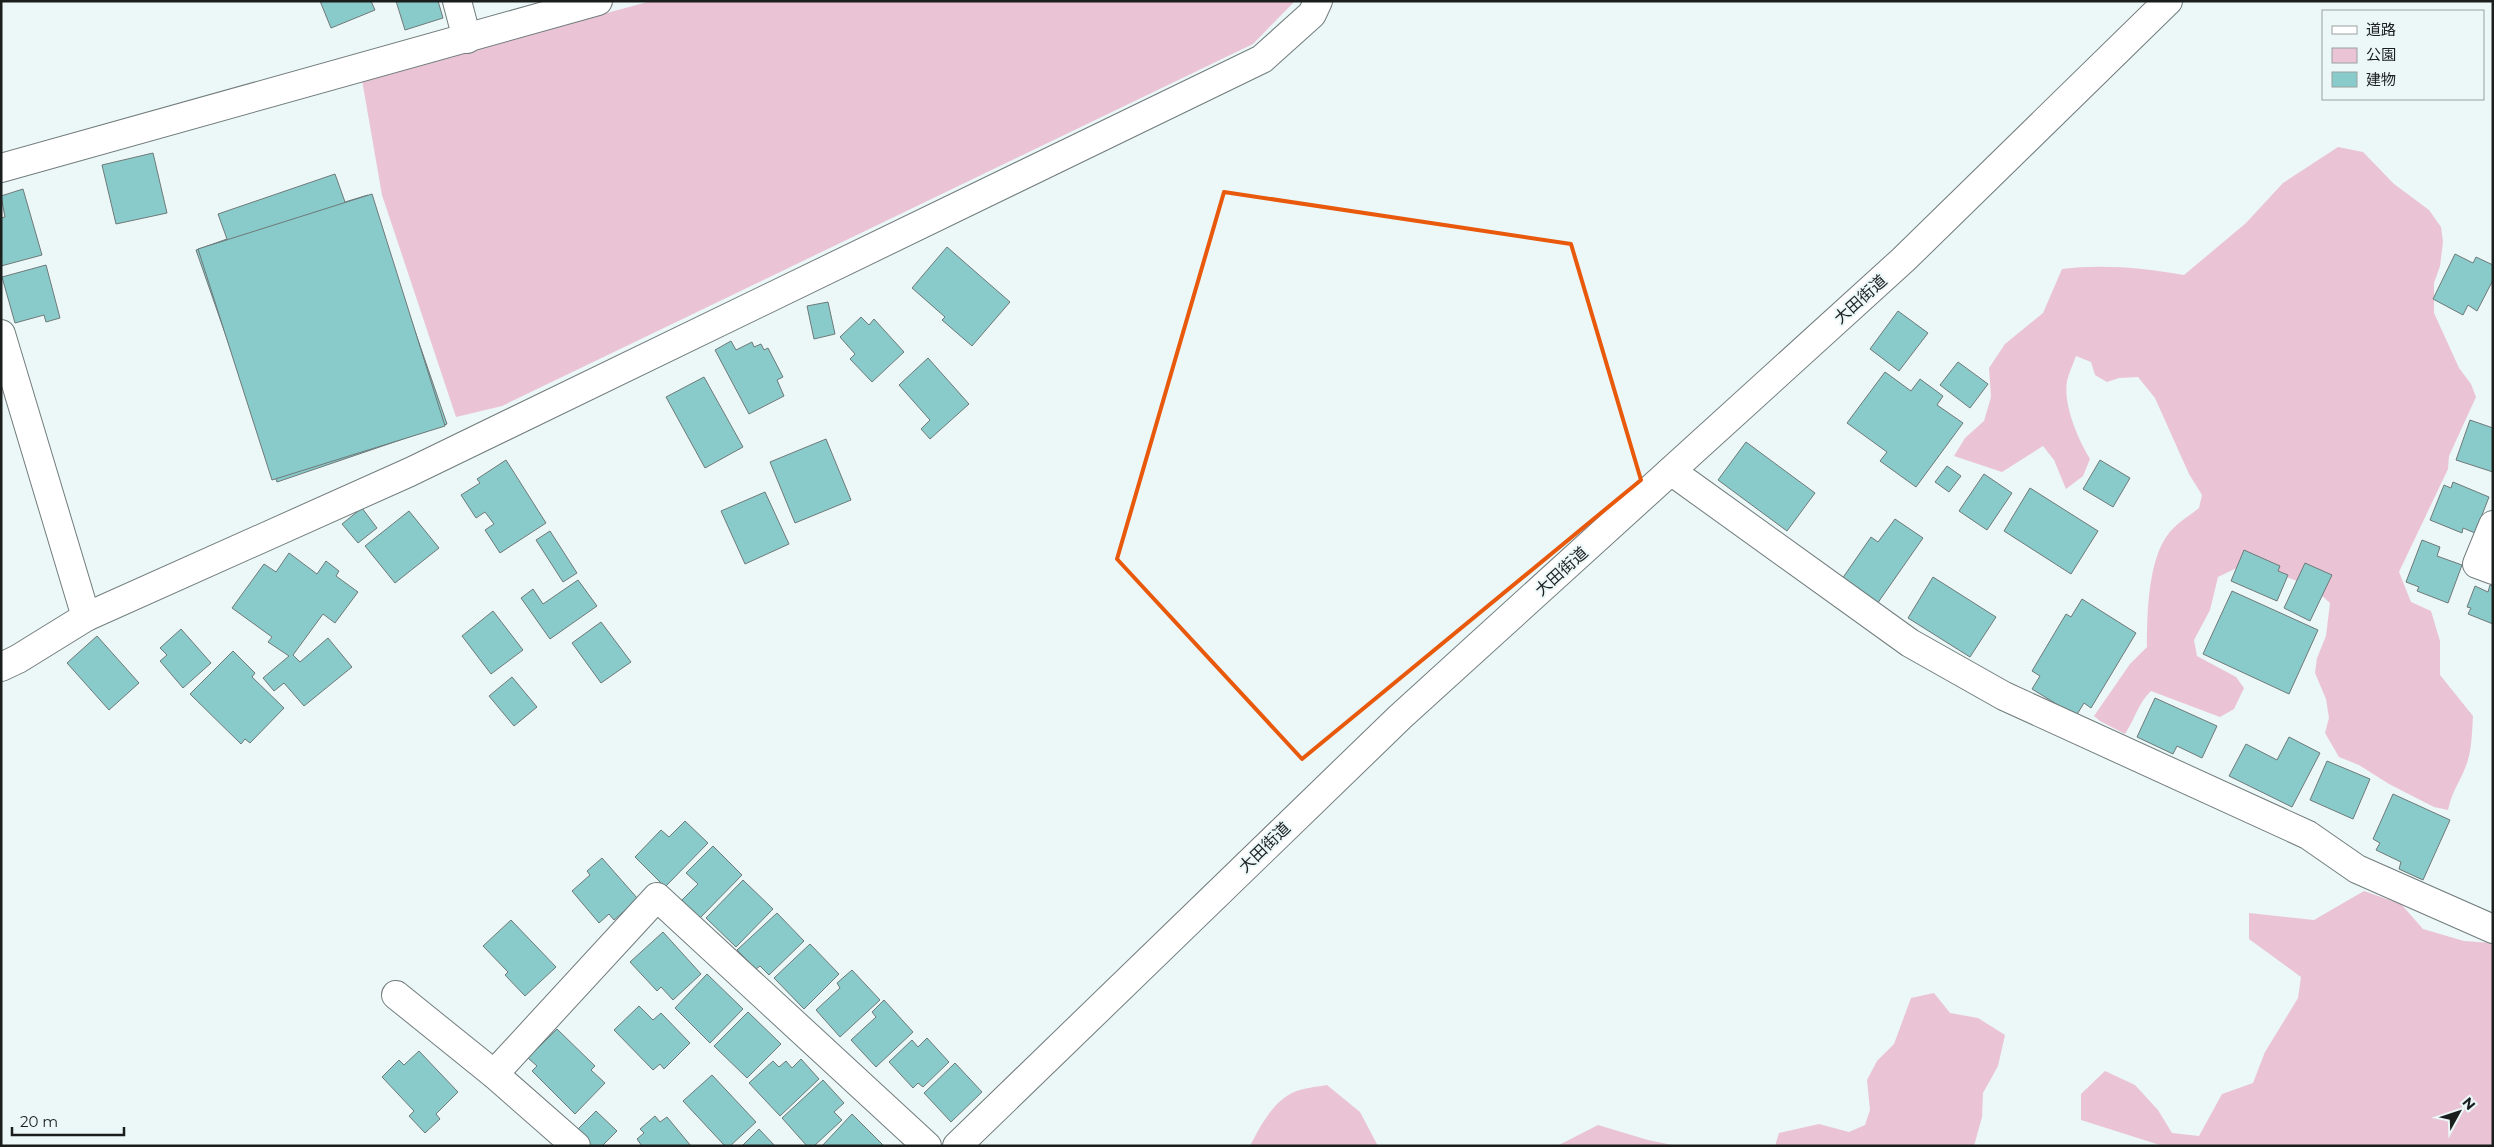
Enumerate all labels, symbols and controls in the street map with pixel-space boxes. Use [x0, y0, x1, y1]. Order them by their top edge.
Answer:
legend [2322, 10, 2484, 100]
text: 道路 [2366, 20, 2396, 39]
text: 公園 [2366, 45, 2396, 64]
text: 建物 [2366, 70, 2396, 89]
street label: 大田街道 [1830, 271, 1890, 328]
street label: 大田街道 [1531, 543, 1591, 600]
street label: 大田街道 [1235, 818, 1294, 876]
north arrow [2434, 1087, 2484, 1137]
text: N [2458, 1094, 2479, 1114]
scale bar [12, 1104, 125, 1136]
text: 20 m [20, 1112, 58, 1131]

